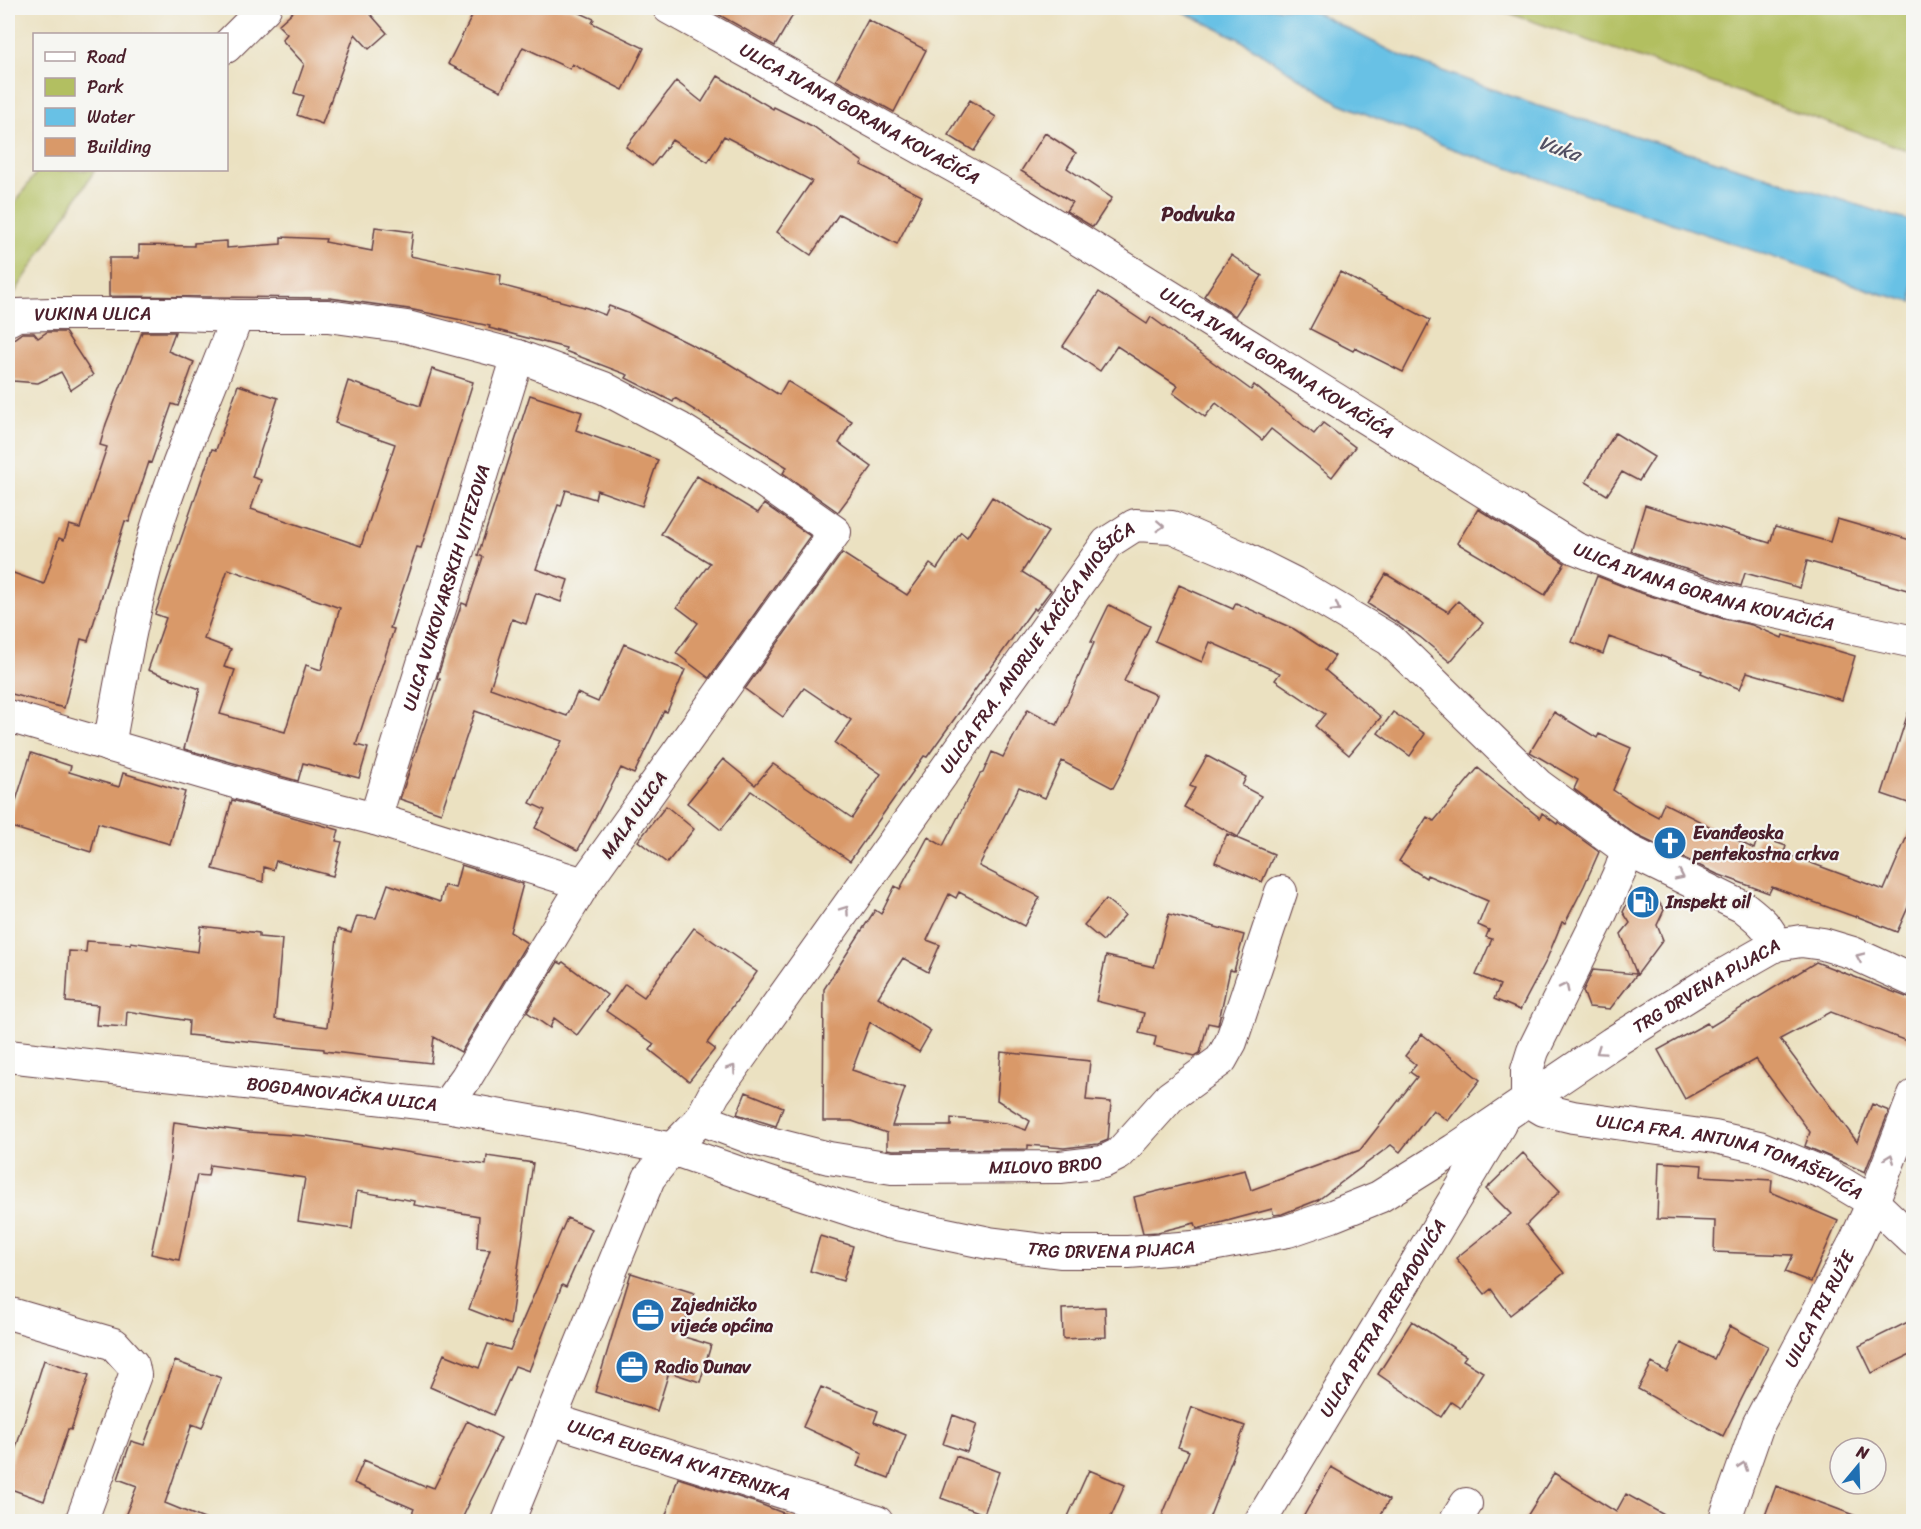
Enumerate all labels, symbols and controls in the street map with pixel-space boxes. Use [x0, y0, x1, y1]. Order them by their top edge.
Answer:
legend [33, 33, 228, 171]
street label: ULICA IVANA GORANA KOVAČIĆA [733, 34, 986, 194]
text: Road [87, 41, 127, 73]
text: Park [87, 71, 124, 103]
text: Water [87, 101, 136, 133]
water label: Vuka [1534, 125, 1588, 173]
text: Building [87, 131, 151, 163]
district label: Podvuka [1161, 197, 1236, 232]
street label: ULICA IVANA GORANA KOVAČIĆA [1153, 278, 1400, 448]
street label: VUKINA ULICA [34, 298, 151, 331]
street label: ULICA VUKOVARSKIH VITEZOVA [393, 461, 500, 715]
street label: ULICA FRA. ANDRIJE KAČIĆA MIOŠIĆA [931, 513, 1141, 781]
one-way arrow [1156, 519, 1165, 532]
street label: ULICA IVANA GORANA KOVAČIĆA [1569, 533, 1837, 640]
one-way arrow [1330, 600, 1340, 612]
street label: MALA ULICA [592, 764, 676, 866]
place label: Evanđeoska pentekostna crkva [1692, 817, 1840, 870]
church icon: Evanđeoska pentekostna crkva [1652, 825, 1688, 861]
one-way arrow [1674, 869, 1684, 880]
fuel station icon: Inspekt oil [1625, 884, 1661, 920]
place label: Inspekt oil [1665, 886, 1752, 918]
one-way arrow [838, 906, 849, 917]
street label: TRG DRVENA PIJACA [1626, 930, 1786, 1043]
one-way arrow [1856, 952, 1867, 964]
one-way arrow [1558, 983, 1570, 994]
one-way arrow [1596, 1043, 1606, 1055]
one-way arrow [725, 1065, 736, 1076]
street label: BOGDANOVAČKA ULICA [245, 1067, 439, 1121]
street label: ULICA FRA. ANTUNA TOMAŠEVIĆA [1594, 1104, 1869, 1209]
street label: MILOVO BRDO [989, 1146, 1104, 1183]
one-way arrow [1883, 1153, 1895, 1164]
street label: ULICA PETRA PRERADOVIĆA [1311, 1213, 1455, 1424]
street label: TRG DRVENA PIJACA [1026, 1231, 1196, 1268]
street label: UILCA TRI RUŽE [1775, 1244, 1864, 1373]
place label: Zajedničko vijeće općina [670, 1289, 774, 1342]
office icon: Zajedničko vijeće općina [630, 1297, 666, 1333]
office icon: Radio Dunav [614, 1349, 650, 1385]
place label: Radio Dunav [654, 1351, 752, 1383]
street label: ULICA EUGENA KVATERNIKA [563, 1409, 794, 1510]
north arrow [1828, 1436, 1888, 1496]
text: N [1852, 1436, 1874, 1468]
one-way arrow [1736, 1461, 1749, 1472]

